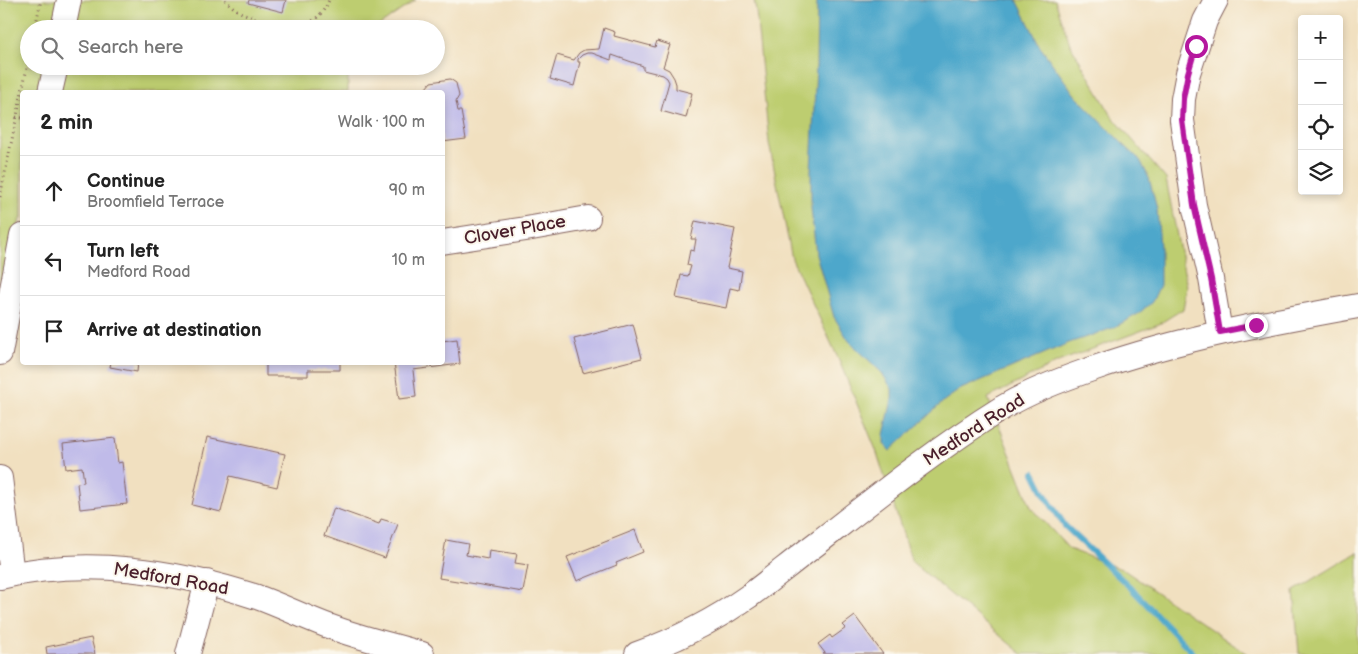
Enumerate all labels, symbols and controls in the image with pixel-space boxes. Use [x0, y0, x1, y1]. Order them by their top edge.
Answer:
map controls [1298, 15, 1343, 195]
button: + [1298, 15, 1343, 60]
search box [20, 20, 445, 75]
icon: search [38, 34, 66, 62]
route start [1185, 35, 1208, 58]
text: Search here [78, 36, 183, 59]
button: − [1298, 60, 1343, 105]
button: locate [1298, 105, 1343, 150]
text: 2 min [40, 110, 93, 135]
text: Walk · 100 m [338, 113, 425, 132]
button: layers [1298, 150, 1343, 195]
text: Continue [87, 170, 165, 193]
icon: ahead [40, 177, 68, 205]
text: 90 m [389, 181, 425, 200]
text: Broomfield Terrace [87, 193, 224, 212]
street label: Clover Place [462, 211, 568, 249]
text: Turn left [87, 240, 159, 263]
icon: left [40, 247, 68, 275]
text: 10 m [392, 251, 425, 270]
text: Medford Road [87, 263, 191, 282]
route end [1245, 314, 1268, 337]
icon: arrive [40, 317, 68, 345]
text: Arrive at destination [87, 319, 262, 342]
street label: Medford Road [919, 389, 1029, 471]
street label: Medford Road [112, 559, 230, 599]

